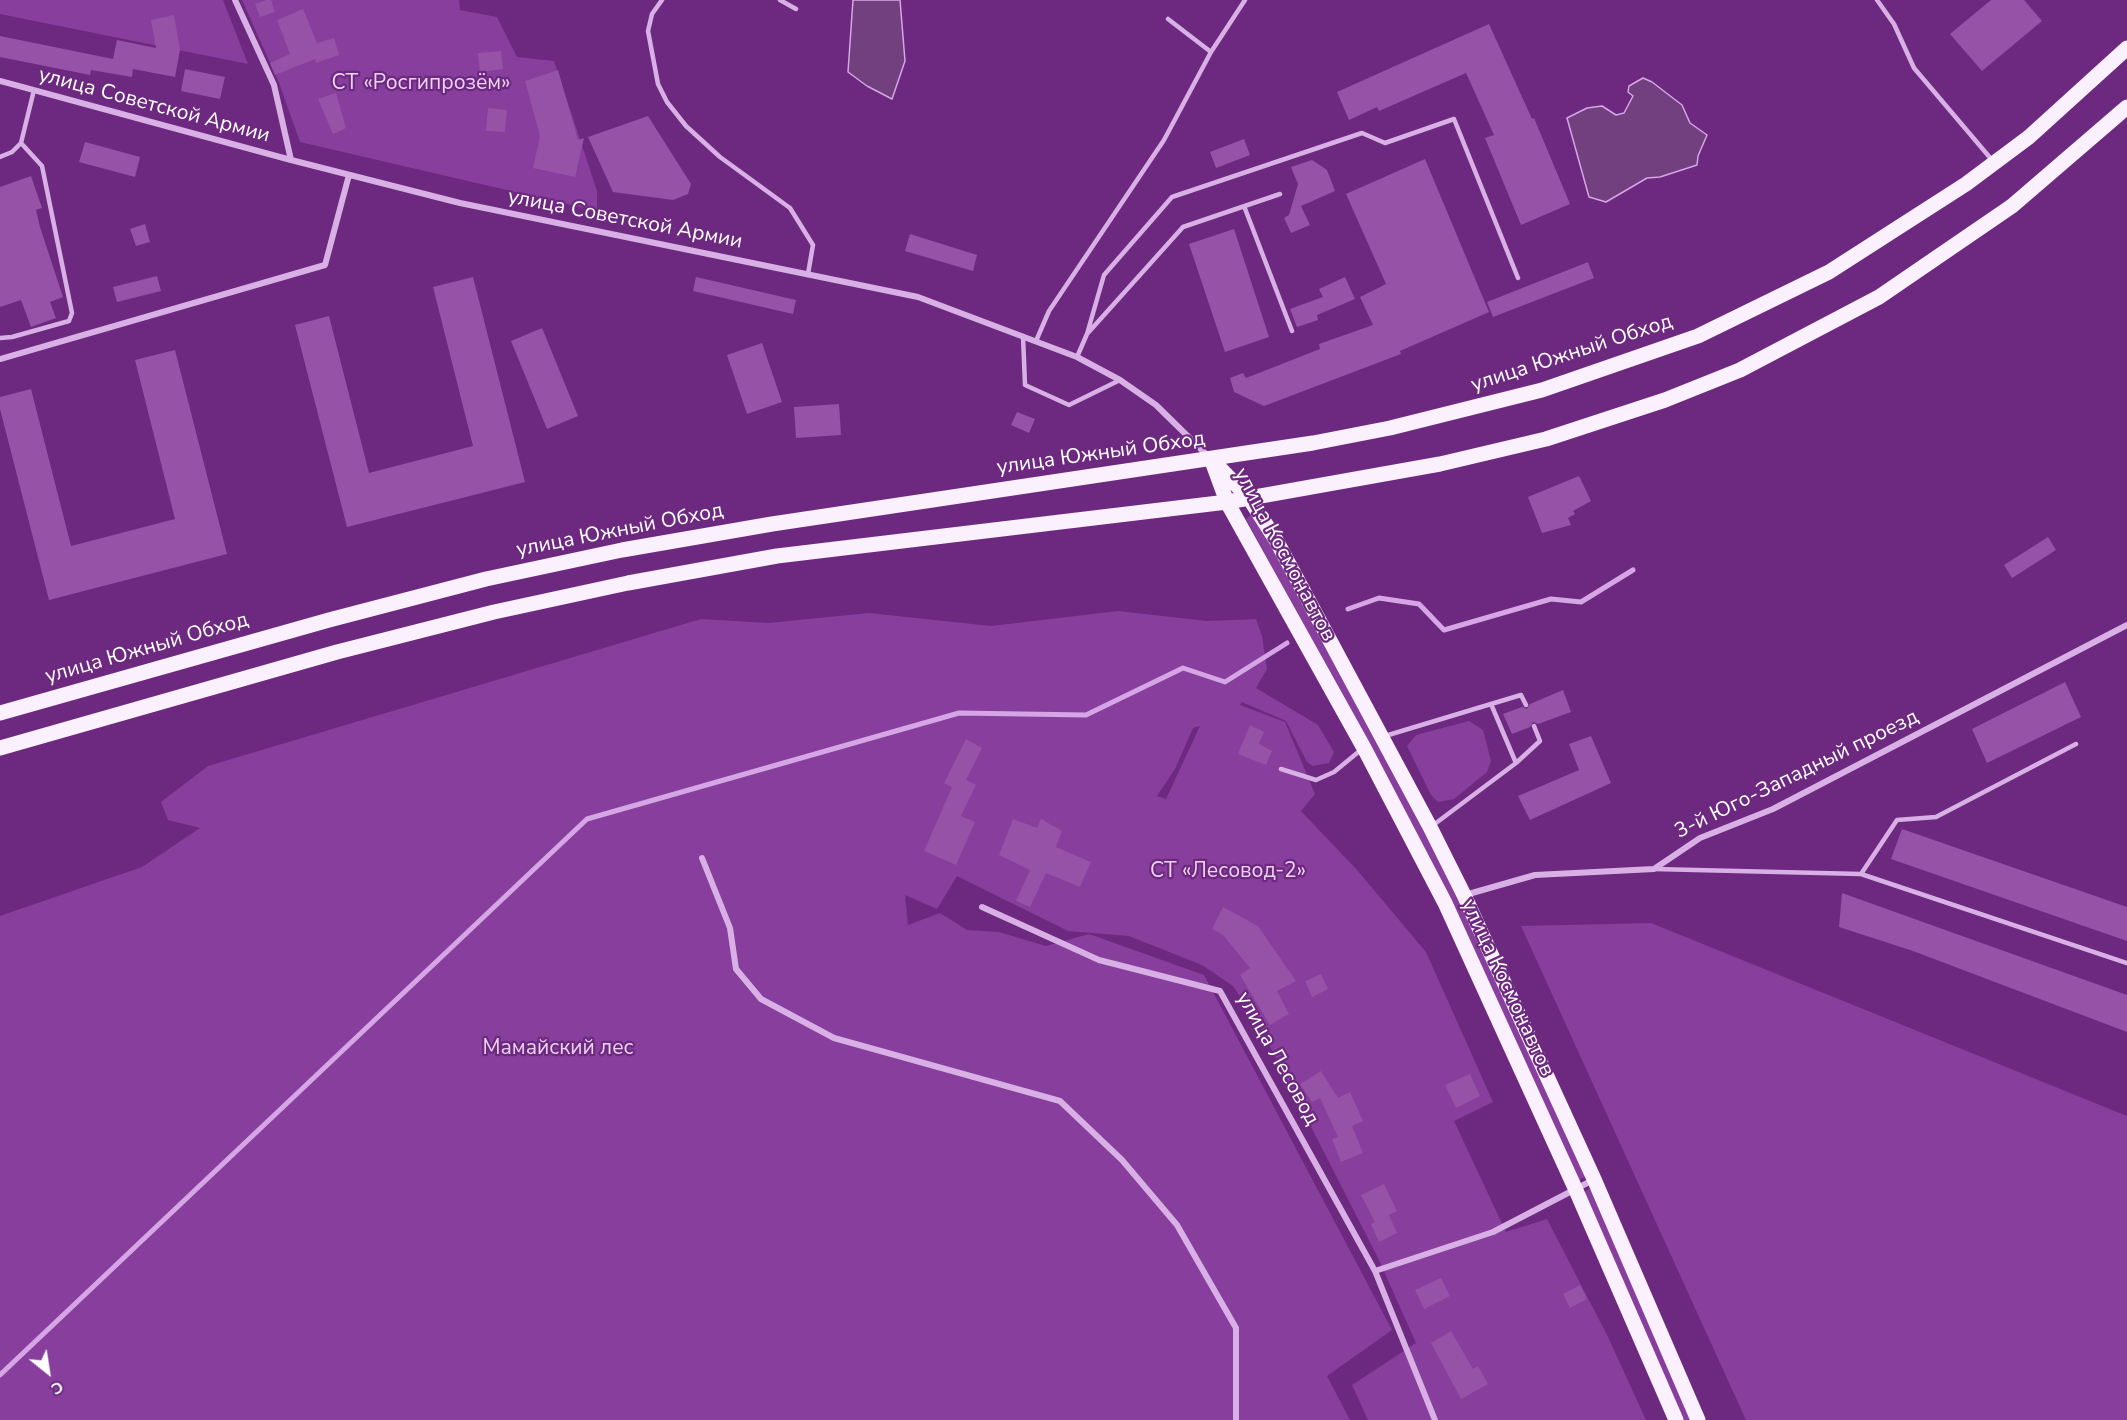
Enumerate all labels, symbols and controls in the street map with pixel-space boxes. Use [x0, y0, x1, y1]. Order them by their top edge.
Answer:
street label: улица Советской Армии [36, 63, 272, 149]
park label: СТ «Росгипрозём» [332, 71, 510, 97]
street label: улица Советской Армии [505, 185, 745, 255]
street label: улица Южный Обход [1468, 310, 1676, 398]
street label: улица Южный Обход [995, 427, 1207, 481]
street label: улица Космонавтов [1228, 464, 1340, 646]
street label: улица Южный Обход [514, 499, 726, 563]
street label: улица Южный Обход [43, 608, 251, 690]
street label: 3-й Юго-Западный проезд [1671, 705, 1923, 845]
park label: СТ «Лесовод-2» [1150, 859, 1306, 885]
street label: улица Космонавтов [1455, 895, 1559, 1081]
street label: улица Лесовод [1230, 988, 1324, 1130]
park label: Мамайский лес [483, 1036, 633, 1062]
north arrow [18, 1342, 78, 1402]
text: С [47, 1375, 67, 1400]

